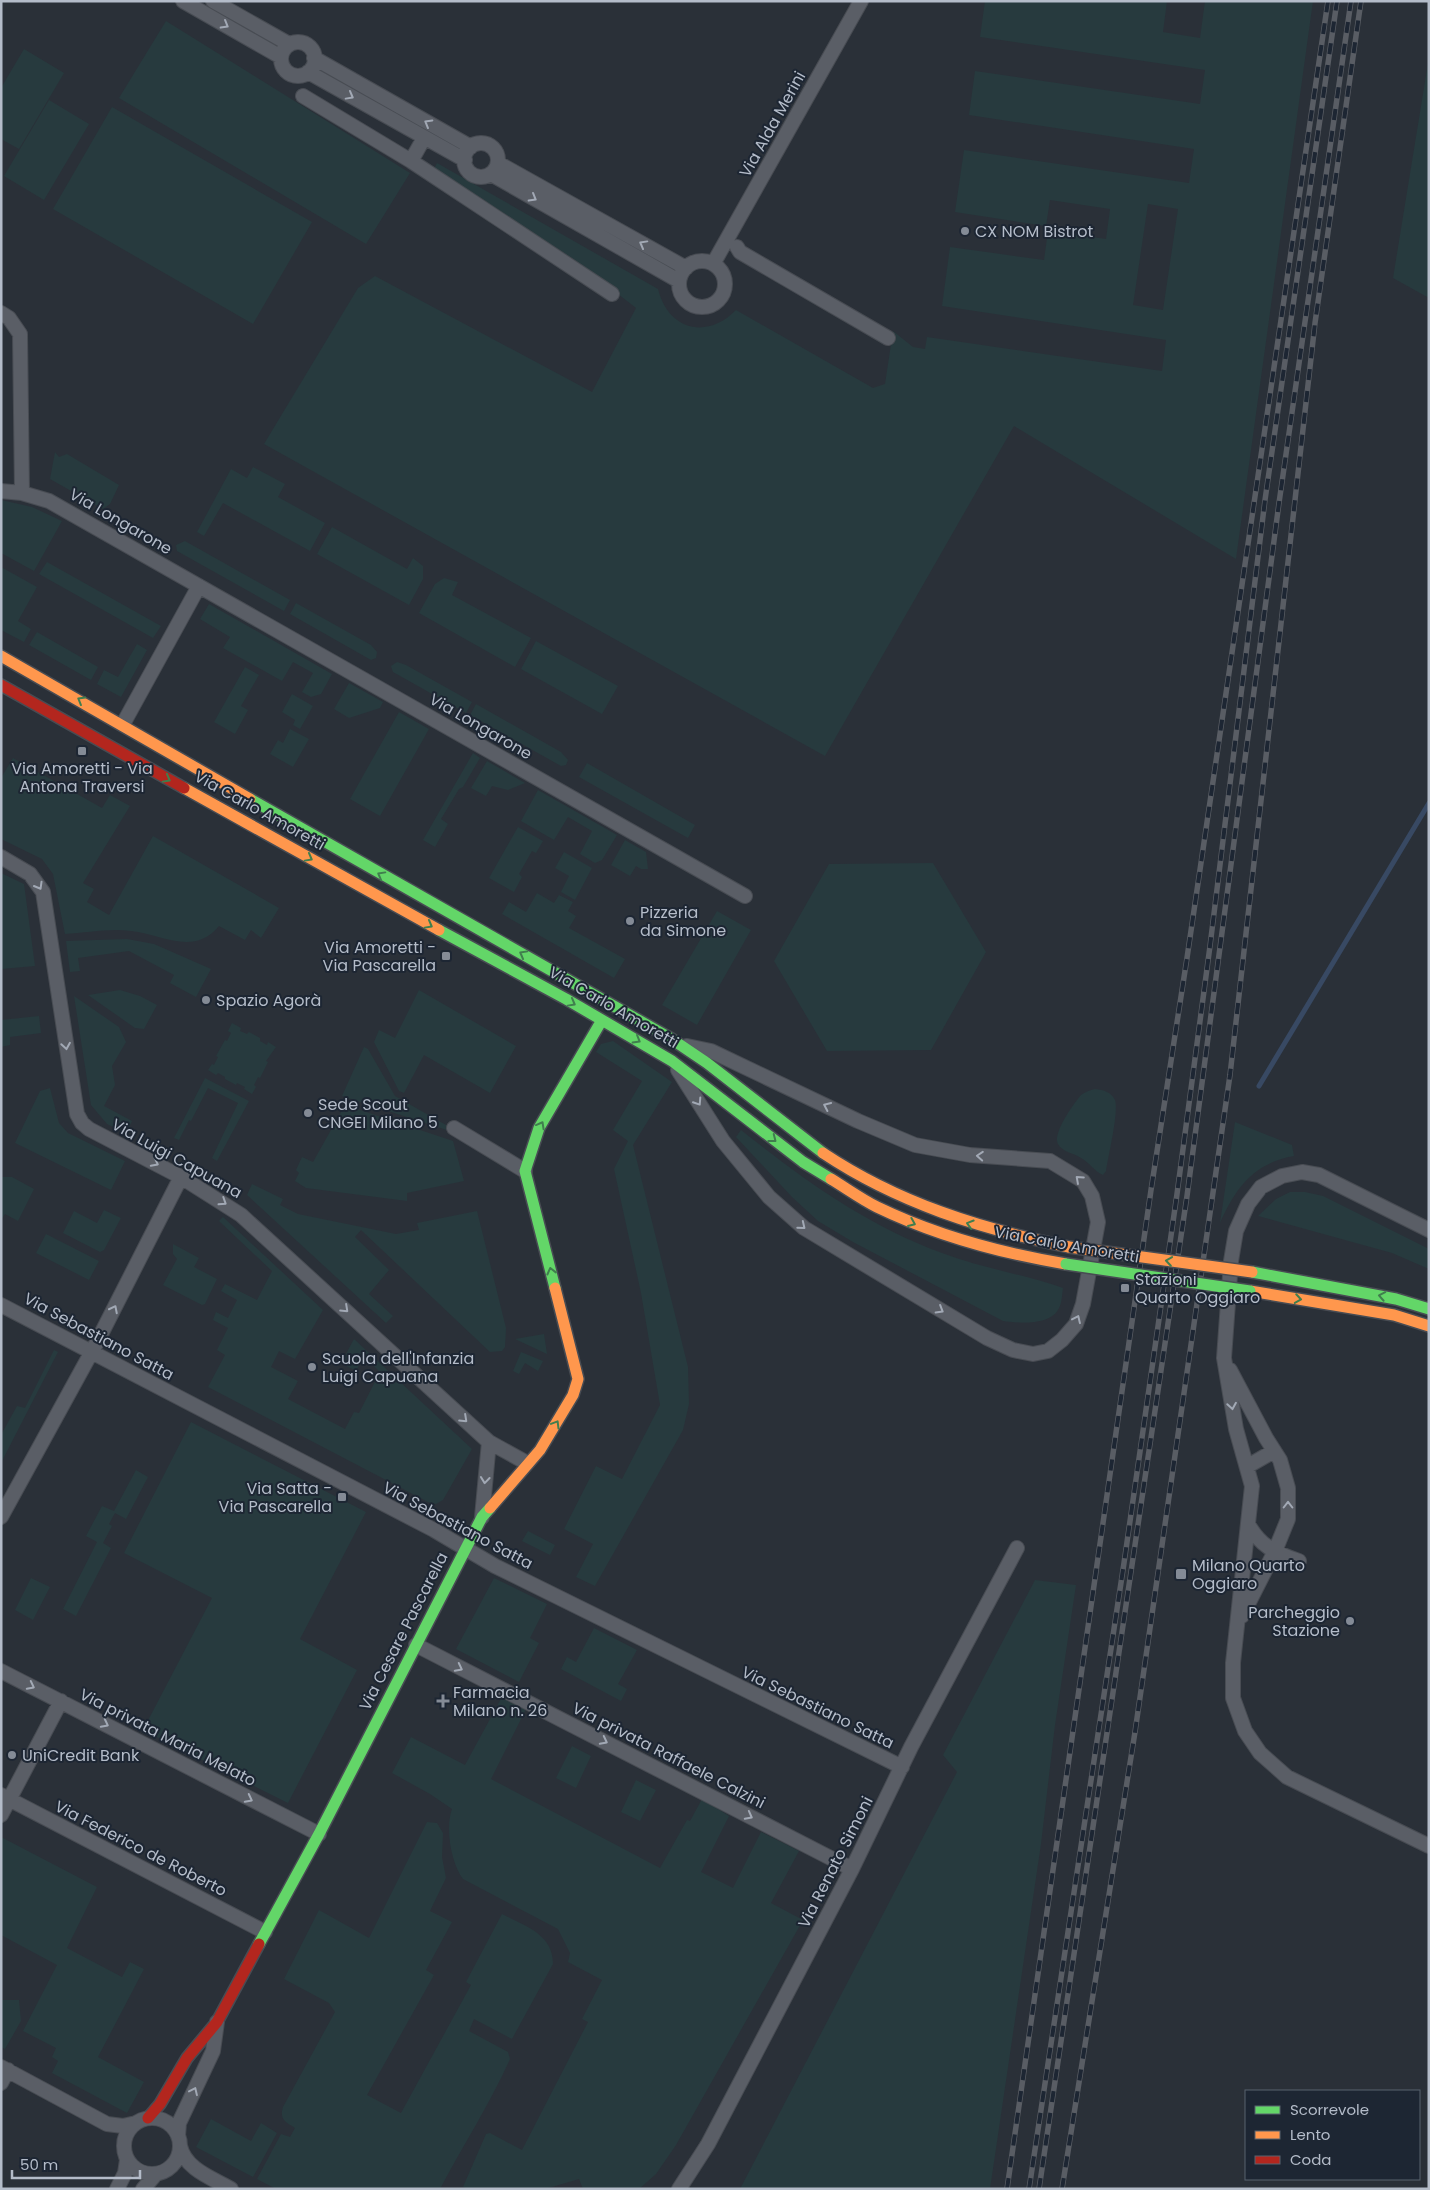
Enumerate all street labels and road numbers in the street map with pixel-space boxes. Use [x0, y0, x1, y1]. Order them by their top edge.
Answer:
street label: Via Alda Merini [734, 67, 811, 182]
street label: Via Longarone [65, 483, 176, 560]
street label: Via Longarone [425, 688, 536, 765]
street label: Via Carlo Amoretti [190, 765, 329, 856]
street label: Via Carlo Amoretti [545, 961, 683, 1054]
street label: Via Luigi Capuana [107, 1113, 246, 1204]
street label: Via Carlo Amoretti [993, 1220, 1141, 1269]
street label: Via Sebastiano Satta [20, 1287, 178, 1386]
street label: Via Sebastiano Satta [379, 1476, 537, 1575]
street label: Via Cesare Pascarella [353, 1548, 453, 1714]
street label: Via Sebastiano Satta [738, 1660, 898, 1754]
street label: Via privata Maria Melato [76, 1683, 260, 1792]
street label: Via privata Raffaele Calzini [568, 1697, 769, 1814]
street label: Via Renato Simoni [792, 1792, 879, 1932]
street label: Via Federico de Roberto [51, 1795, 231, 1902]

